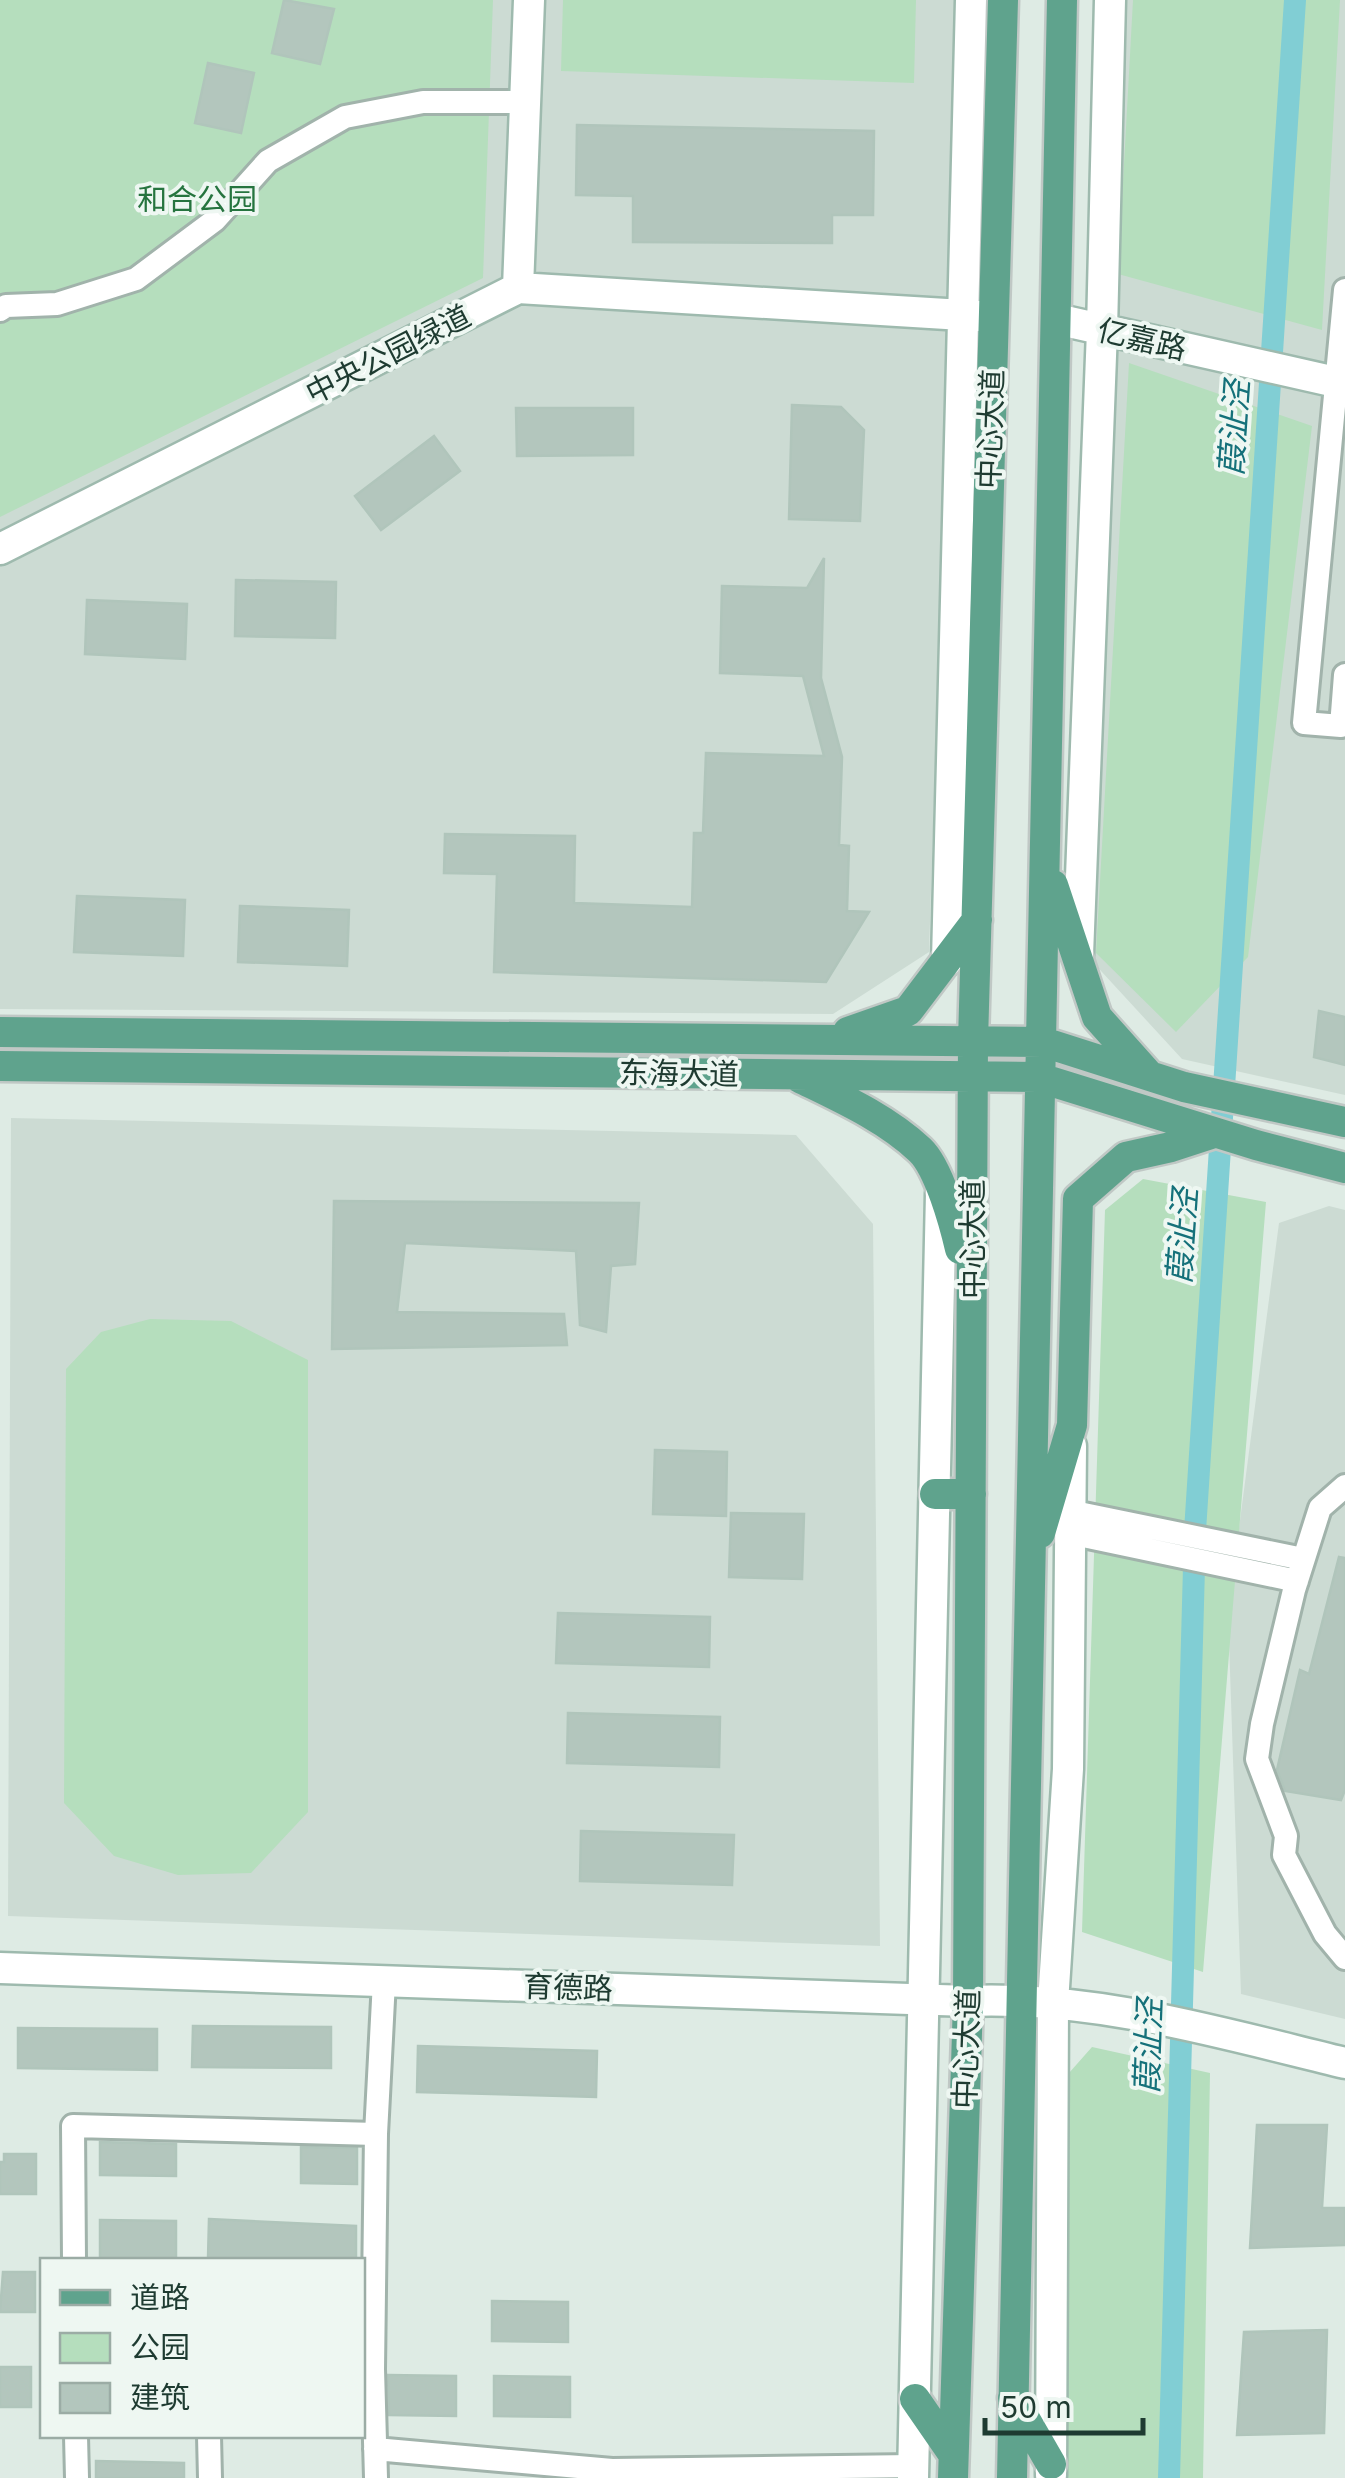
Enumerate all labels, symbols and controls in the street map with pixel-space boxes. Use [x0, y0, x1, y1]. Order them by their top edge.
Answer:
park label: 和合公园 [137, 181, 257, 217]
street label: 中央公园绿道 [300, 297, 476, 411]
street label: 亿嘉路 [1094, 311, 1190, 367]
street label: 中心大道 [970, 368, 1010, 490]
water label: 葭沚泾 [1211, 376, 1257, 477]
street label: 东海大道 [619, 1054, 739, 1092]
street label: 中心大道 [954, 1179, 990, 1299]
water label: 葭沚泾 [1159, 1184, 1205, 1285]
street label: 育德路 [522, 1967, 614, 2007]
street label: 中心大道 [946, 1988, 986, 2110]
water label: 葭沚泾 [1127, 1994, 1169, 2095]
legend [40, 2258, 365, 2438]
text: 道路 [130, 2279, 190, 2315]
text: 公园 [130, 2329, 190, 2365]
scale bar [985, 2373, 1142, 2435]
text: 建筑 [130, 2379, 190, 2415]
text: 50 m [1000, 2389, 1072, 2425]

